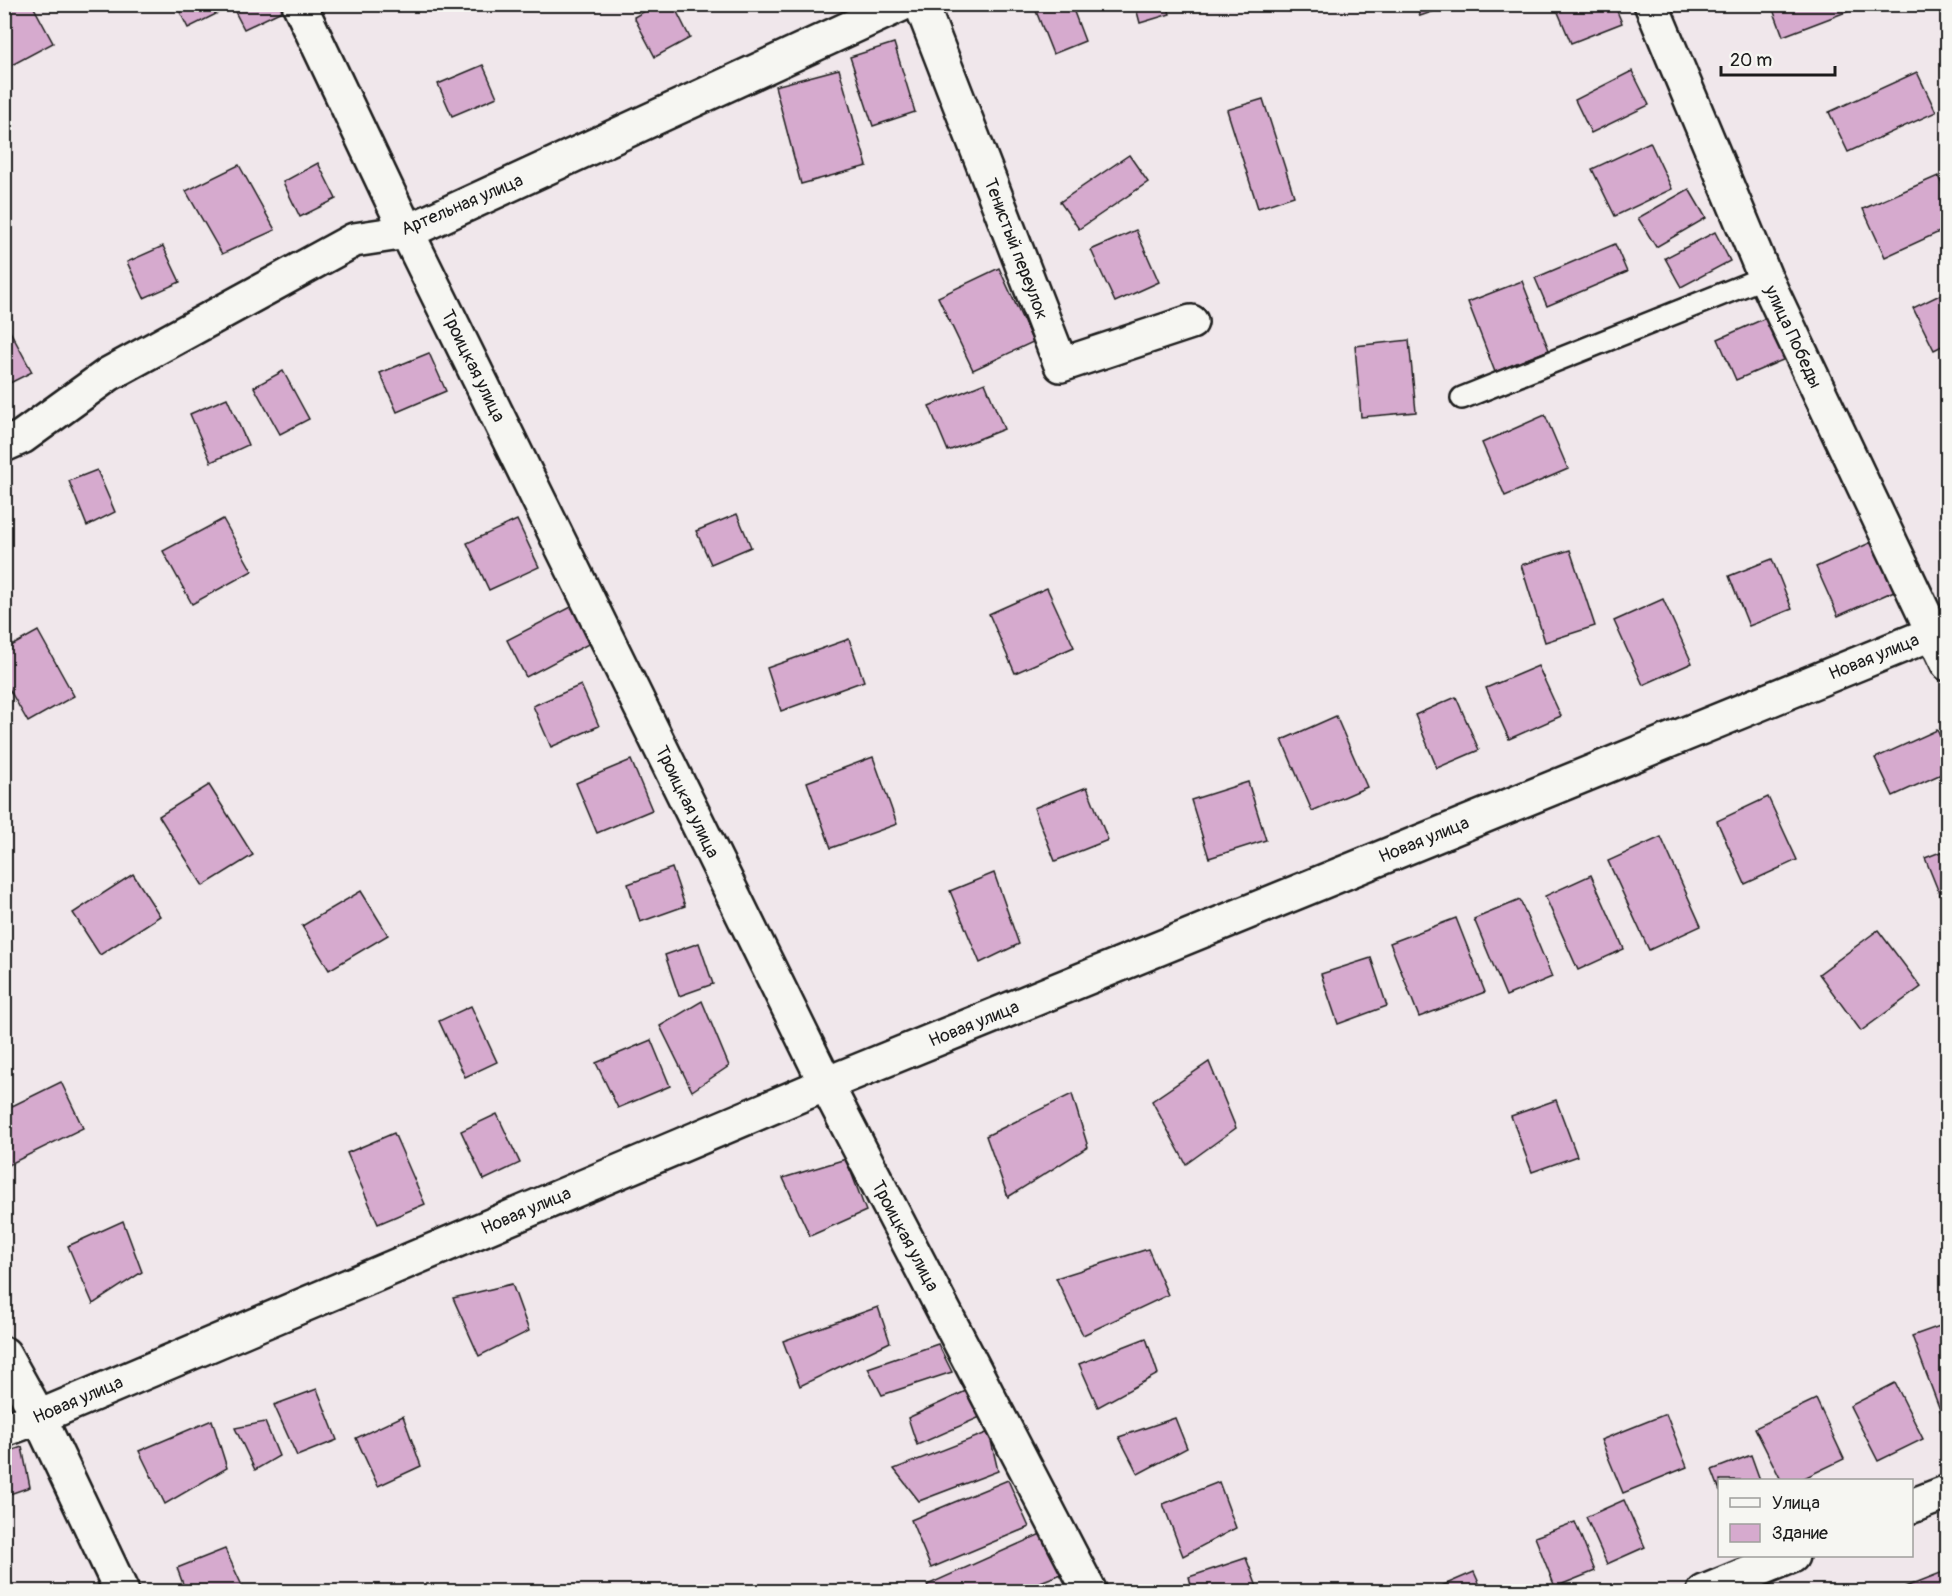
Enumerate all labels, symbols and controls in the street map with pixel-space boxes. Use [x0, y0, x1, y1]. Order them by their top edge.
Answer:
scale bar [1721, 39, 1835, 77]
text: 20 m [1730, 49, 1772, 72]
street label: Артельная улица [398, 169, 526, 241]
street label: Тенистый переулок [979, 175, 1053, 323]
street label: улица Победы [1759, 281, 1827, 392]
street label: Троицкая улица [436, 306, 510, 426]
street label: Новая улица [1825, 628, 1923, 686]
street label: Троицкая улица [650, 742, 724, 862]
street label: Новая улица [1375, 811, 1473, 869]
street label: Новая улица [925, 995, 1023, 1053]
street label: Троицкая улица [866, 1177, 944, 1295]
street label: Новая улица [478, 1182, 574, 1240]
street label: Новая улица [30, 1371, 126, 1429]
legend [1718, 1479, 1913, 1557]
text: Улица [1772, 1492, 1820, 1515]
text: Здание [1772, 1522, 1828, 1545]

